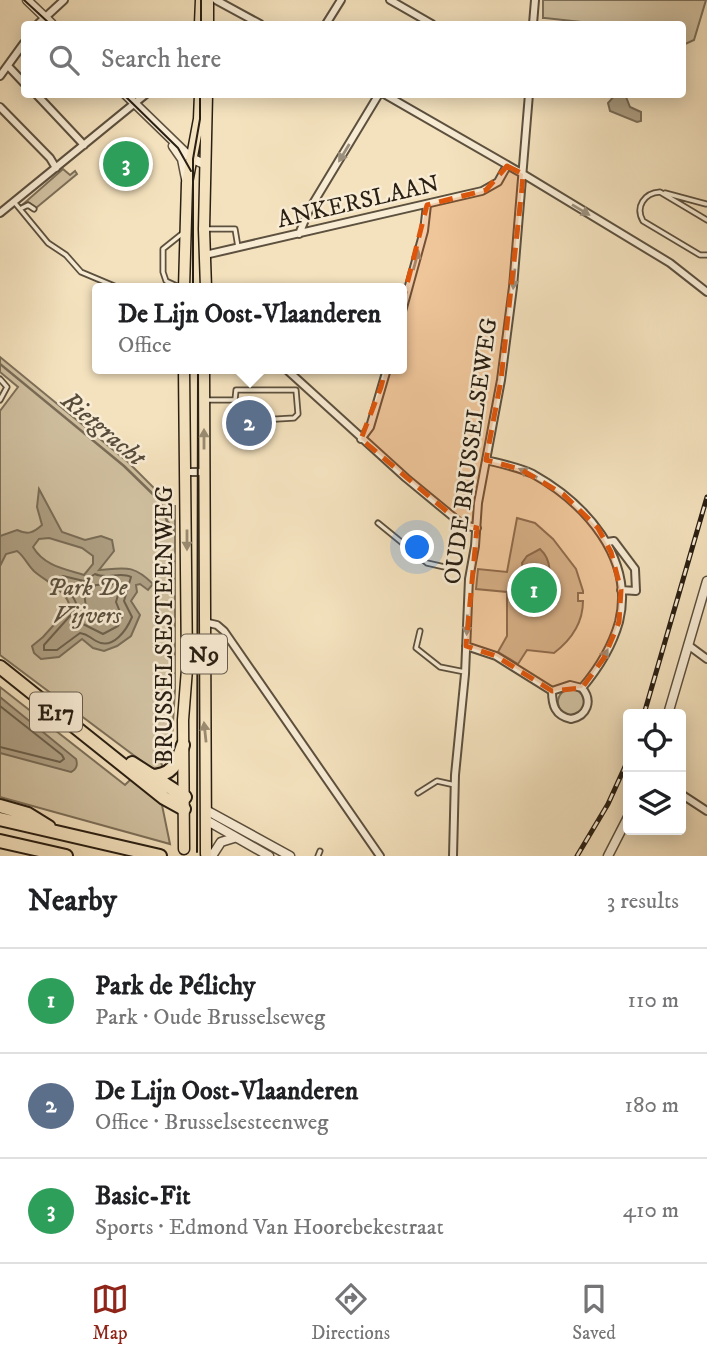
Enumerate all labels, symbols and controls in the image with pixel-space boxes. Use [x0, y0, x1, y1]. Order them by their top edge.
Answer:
search box [21, 21, 686, 98]
icon: search [45, 41, 83, 79]
text: Search here [101, 43, 221, 76]
pin: 3 [103, 138, 149, 190]
one-way arrow [338, 143, 350, 162]
street label: ANKERSLAAN [274, 169, 442, 235]
one-way arrow [571, 204, 590, 216]
one-way arrow [411, 249, 422, 271]
one-way arrow [508, 268, 519, 290]
popup [92, 283, 407, 374]
text: De Lijn Oost-Vlaanderen [118, 298, 381, 331]
street label: OUDE BRUSSELSEWEG [437, 316, 505, 586]
text: Office [118, 331, 172, 360]
water label: Rietgracht [53, 384, 154, 475]
pin: 2 [226, 397, 272, 449]
one-way arrow [198, 428, 210, 450]
one-way arrow [518, 468, 538, 479]
street label: BRUSSELSESTEENWEG [150, 486, 180, 764]
one-way arrow [181, 529, 193, 551]
your location [400, 530, 434, 564]
pin: 1 [511, 564, 557, 616]
park label: Park De Vijvers [47, 573, 128, 631]
one-way arrow [461, 614, 472, 636]
road number: N9 [181, 634, 227, 674]
one-way arrow [597, 648, 609, 667]
road number: E17 [30, 692, 82, 732]
map controls [623, 709, 686, 835]
button: locate [623, 709, 686, 772]
one-way arrow [199, 721, 210, 743]
button: layers [623, 772, 686, 835]
text: Nearby [28, 883, 117, 920]
text: 3 results [607, 887, 679, 916]
text: Park de Pélichy [95, 970, 255, 1003]
text: 1 [47, 986, 55, 1015]
text: 110 m [628, 986, 679, 1015]
text: Park · Oude Brusselseweg [95, 1003, 325, 1032]
text: De Lijn Oost-Vlaanderen [95, 1075, 358, 1108]
text: 2 [45, 1091, 57, 1120]
text: 180 m [624, 1091, 679, 1120]
text: Office · Brusselsesteenweg [95, 1108, 329, 1137]
text: Basic-Fit [95, 1180, 191, 1213]
text: 3 [47, 1196, 55, 1225]
text: 410 m [623, 1196, 679, 1225]
text: Sports · Edmond Van Hoorebekestraat [95, 1213, 444, 1242]
tab: Map [91, 1280, 129, 1345]
tab: Directions [311, 1280, 390, 1345]
tab: Saved [572, 1280, 616, 1345]

